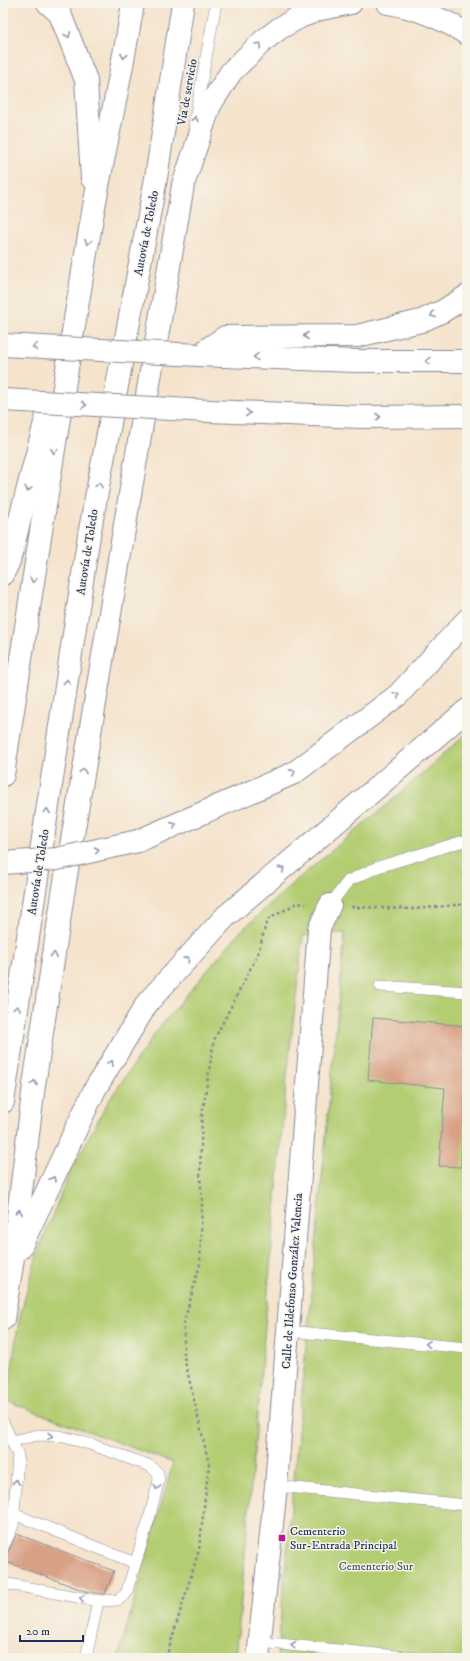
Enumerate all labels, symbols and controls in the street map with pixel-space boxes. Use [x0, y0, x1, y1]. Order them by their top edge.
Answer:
one-way arrow [64, 32, 72, 39]
one-way arrow [254, 43, 261, 50]
one-way arrow [121, 53, 129, 60]
street label: Vía de servicio [174, 57, 201, 128]
one-way arrow [190, 116, 199, 122]
street label: Autovía de Toledo [131, 189, 162, 277]
one-way arrow [84, 238, 93, 245]
one-way arrow [430, 311, 437, 319]
one-way arrow [303, 332, 309, 340]
one-way arrow [32, 342, 38, 351]
one-way arrow [253, 353, 259, 362]
one-way arrow [425, 357, 431, 365]
one-way arrow [81, 400, 87, 409]
one-way arrow [245, 409, 251, 417]
one-way arrow [375, 413, 381, 421]
one-way arrow [50, 448, 58, 454]
one-way arrow [94, 482, 103, 488]
one-way arrow [24, 486, 32, 492]
street label: Autovía de Toledo [73, 508, 102, 596]
one-way arrow [29, 577, 38, 583]
one-way arrow [62, 679, 71, 685]
one-way arrow [393, 693, 400, 700]
one-way arrow [79, 768, 87, 774]
one-way arrow [289, 770, 296, 777]
one-way arrow [42, 808, 51, 814]
one-way arrow [171, 822, 178, 830]
street label: Autovía de Toledo [24, 828, 53, 916]
one-way arrow [94, 847, 100, 855]
one-way arrow [277, 867, 284, 874]
one-way arrow [49, 952, 58, 958]
one-way arrow [183, 956, 190, 963]
one-way arrow [12, 1005, 21, 1011]
one-way arrow [106, 1060, 114, 1067]
one-way arrow [29, 1080, 38, 1086]
one-way arrow [48, 1176, 56, 1183]
street label: Calle de Ildefonso González Valencia [279, 1192, 306, 1369]
one-way arrow [14, 1209, 23, 1215]
one-way arrow [425, 1340, 431, 1349]
one-way arrow [47, 1431, 53, 1440]
one-way arrow [11, 1479, 20, 1485]
one-way arrow [153, 1483, 162, 1490]
place label: Cementerio Sur-Entrada Principal [290, 1524, 397, 1553]
marker: Cementerio Sur-Entrada Principal [277, 1533, 287, 1543]
park label: Cementerio Sur [339, 1559, 414, 1574]
one-way arrow [78, 1594, 85, 1602]
scale bar [20, 1617, 83, 1643]
text: 20 m [26, 1624, 50, 1639]
one-way arrow [290, 1641, 296, 1650]

